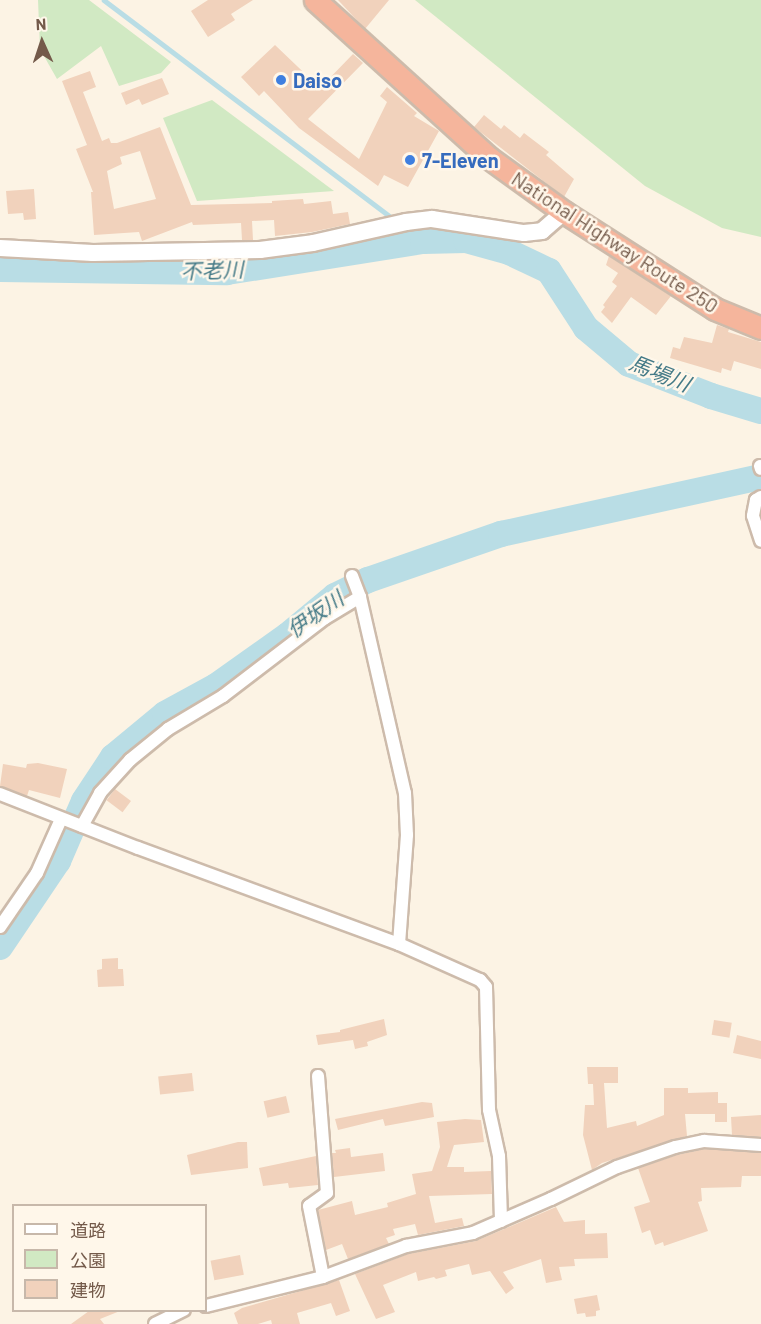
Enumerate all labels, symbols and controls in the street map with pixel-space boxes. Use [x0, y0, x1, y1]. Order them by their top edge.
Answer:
north arrow [12, 12, 72, 72]
text: N [35, 14, 47, 33]
place label: Daiso [293, 68, 342, 92]
marker: Daiso [274, 73, 288, 87]
place label: 7-Eleven [422, 148, 499, 172]
marker: 7-Eleven [403, 153, 417, 167]
street label: National Highway Route 250 [507, 166, 723, 318]
water label: 不老川 [180, 256, 244, 284]
water label: 馬場川 [626, 350, 694, 396]
water label: 伊坂川 [282, 586, 348, 642]
legend [12, 1204, 207, 1312]
text: 道路 [70, 1219, 106, 1241]
text: 公園 [70, 1249, 106, 1271]
text: 建物 [70, 1279, 106, 1301]

